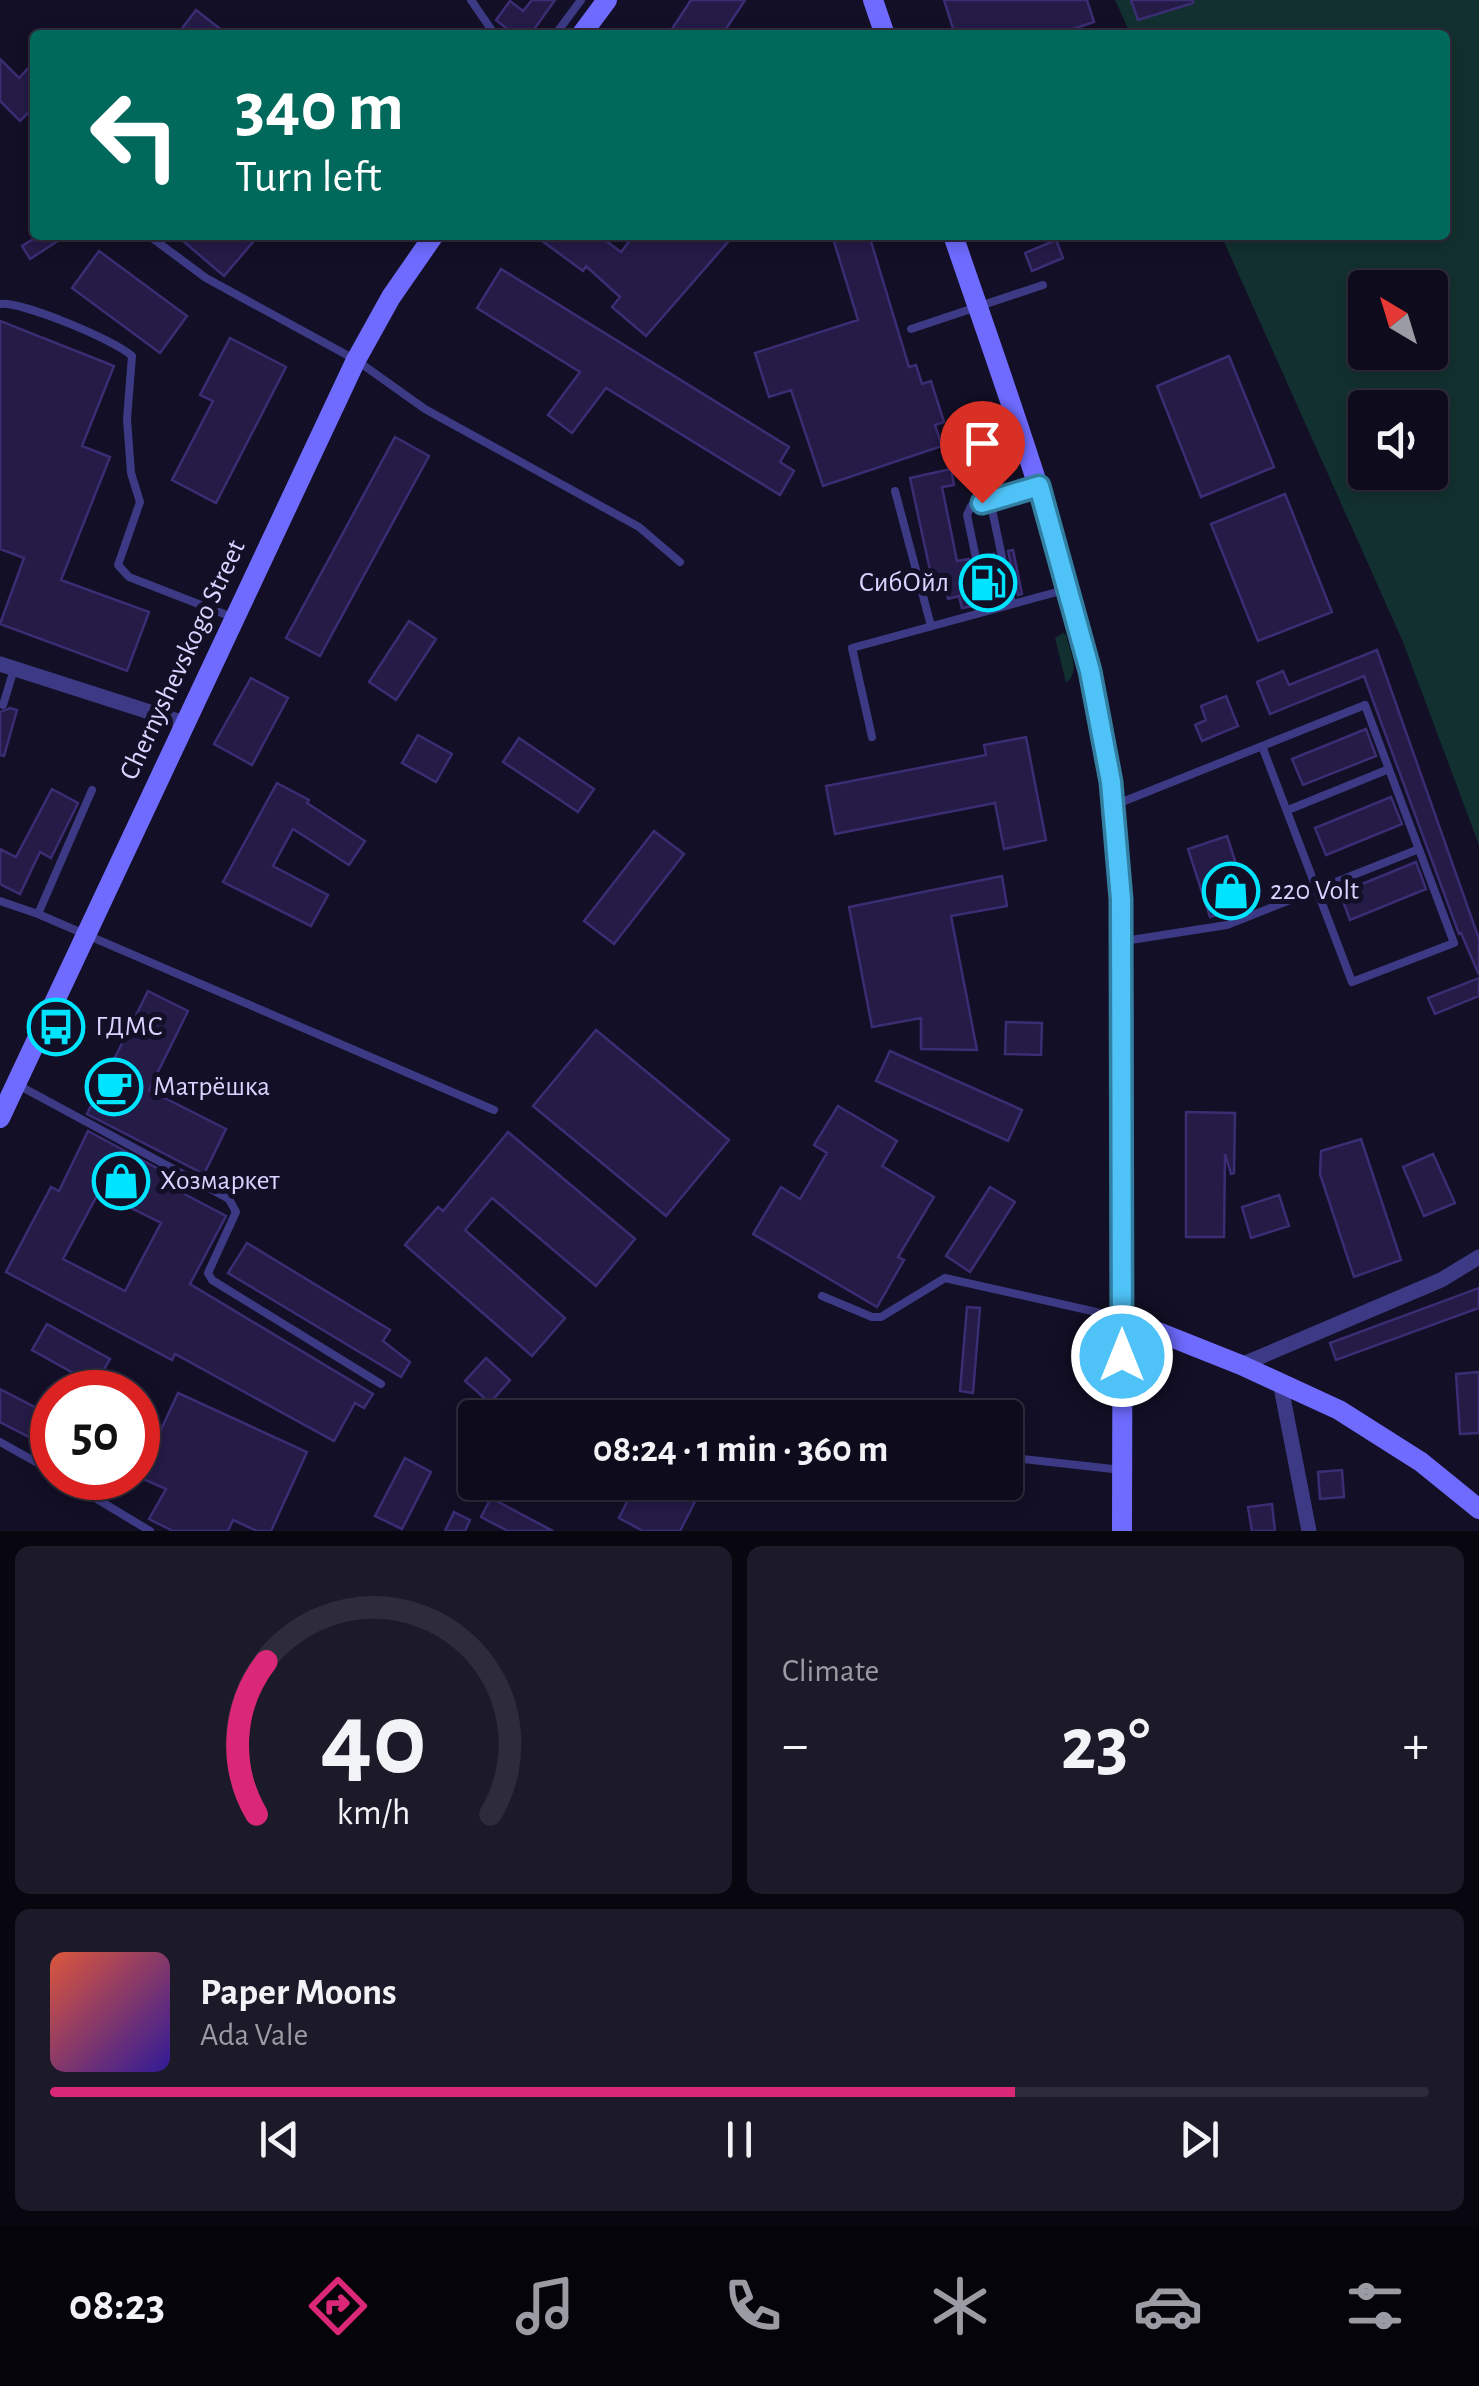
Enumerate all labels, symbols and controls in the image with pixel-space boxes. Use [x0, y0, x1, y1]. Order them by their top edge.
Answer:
icon: left [70, 70, 200, 200]
text: 340 m [235, 73, 404, 143]
text: Turn left [235, 155, 382, 200]
north arrow [1348, 270, 1448, 370]
map controls [1348, 270, 1448, 490]
button: sound [1348, 390, 1448, 490]
pin [940, 401, 1025, 504]
icon: arrive [955, 416, 1010, 471]
street label: Chernyshevskogo Street [115, 536, 251, 784]
fuel station icon: СибОйл [958, 553, 1018, 613]
place label: СибОйл [859, 569, 949, 597]
shop icon: 220 Volt [1201, 861, 1261, 921]
place label: 220 Volt [1270, 877, 1359, 905]
bus stop icon: ГДМС [26, 997, 86, 1057]
place label: ГДМС [95, 1013, 163, 1041]
cafe icon: Матрёшка [84, 1057, 144, 1117]
place label: Матрёшка [153, 1073, 270, 1101]
shop icon: Хозмаркет [91, 1151, 151, 1211]
place label: Хозмаркет [160, 1167, 281, 1195]
position arrow [1070, 1304, 1174, 1408]
speed limit sign: 50 [30, 1370, 160, 1500]
text: 08:24 · 1 min · 360 m [593, 1431, 888, 1469]
text: Climate [782, 1655, 879, 1687]
text: 40 [320, 1689, 427, 1793]
text: 23° [1061, 1708, 1150, 1783]
text: − [782, 1718, 808, 1773]
text: + [1403, 1718, 1429, 1773]
text: km/h [337, 1795, 410, 1831]
text: Paper Moons [200, 1974, 397, 2012]
text: Ada Vale [200, 2019, 308, 2051]
icon: previous [252, 2112, 307, 2167]
icon: pause [712, 2112, 767, 2167]
icon: next [1172, 2112, 1227, 2167]
icon: directions [303, 2271, 373, 2341]
icon: music [510, 2271, 580, 2341]
icon: phone [718, 2271, 788, 2341]
icon: climate [925, 2271, 995, 2341]
icon: car [1133, 2271, 1203, 2341]
icon: filters [1340, 2271, 1410, 2341]
text: 08:23 [69, 2283, 165, 2328]

